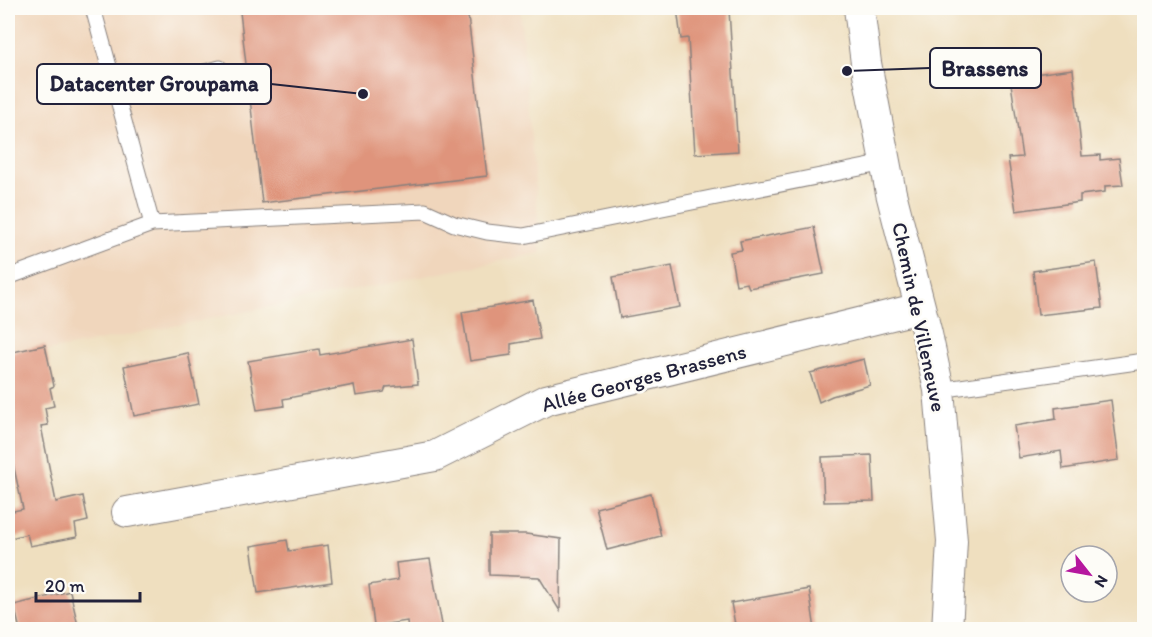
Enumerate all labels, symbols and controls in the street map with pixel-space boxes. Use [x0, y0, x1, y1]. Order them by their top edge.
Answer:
callout: Brassens [930, 48, 1041, 88]
text: Brassens [942, 55, 1029, 82]
callout: Datacenter Groupama [37, 64, 271, 104]
text: Datacenter Groupama [49, 70, 259, 97]
street label: Chemin de Villeneuve [887, 220, 952, 414]
street label: Allée Georges Brassens [539, 338, 749, 417]
north arrow [1059, 544, 1119, 604]
scale bar [36, 565, 140, 603]
text: N [1091, 572, 1112, 591]
text: 20 m [45, 575, 85, 597]

